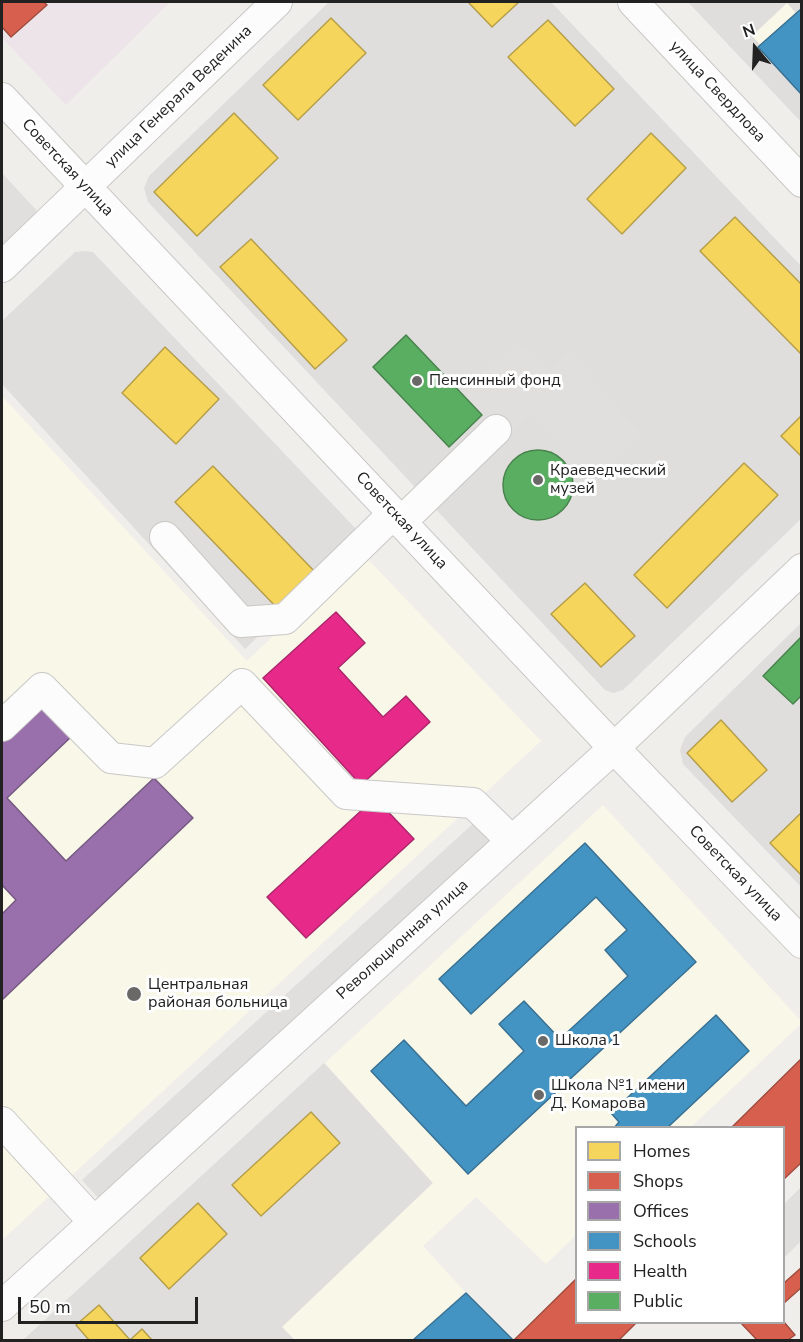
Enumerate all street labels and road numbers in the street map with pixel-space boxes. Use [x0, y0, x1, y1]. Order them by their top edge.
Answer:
street label: улица Генерала Веденина [102, 22, 256, 172]
street label: улица Свердлова [665, 37, 769, 147]
street label: Советская улица [17, 115, 117, 221]
street label: Советская улица [351, 468, 451, 574]
street label: Советская улица [684, 822, 786, 926]
street label: Революционная улица [333, 876, 473, 1004]

